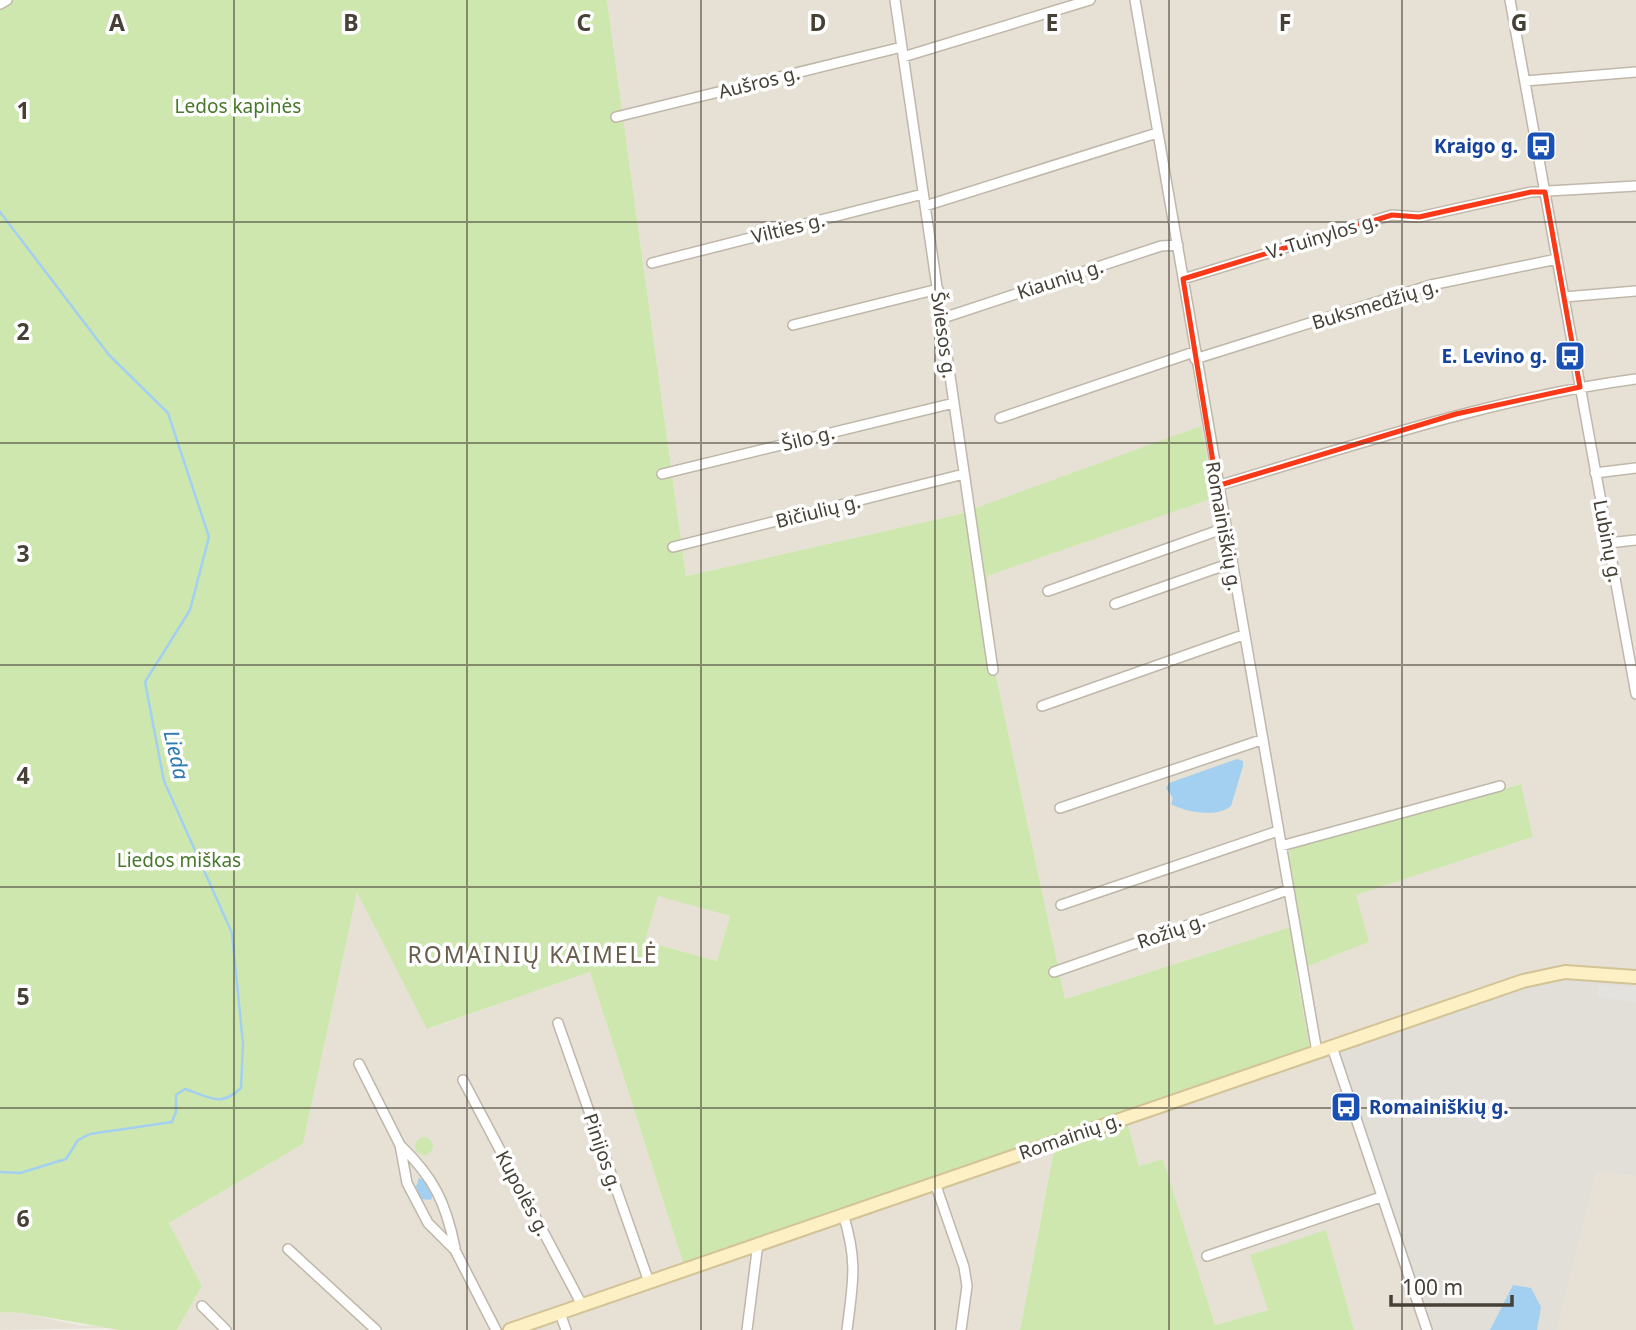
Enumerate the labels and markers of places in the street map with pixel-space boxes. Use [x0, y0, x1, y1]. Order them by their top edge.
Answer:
bus stop icon: Kraigo g. [1524, 129, 1558, 163]
place label: Kraigo g. [1434, 133, 1518, 159]
bus stop icon: E. Levino g. [1553, 339, 1587, 373]
place label: E. Levino g. [1441, 343, 1547, 369]
bus stop icon: Romainiškių g. [1329, 1090, 1363, 1124]
place label: Romainiškių g. [1369, 1094, 1509, 1120]

